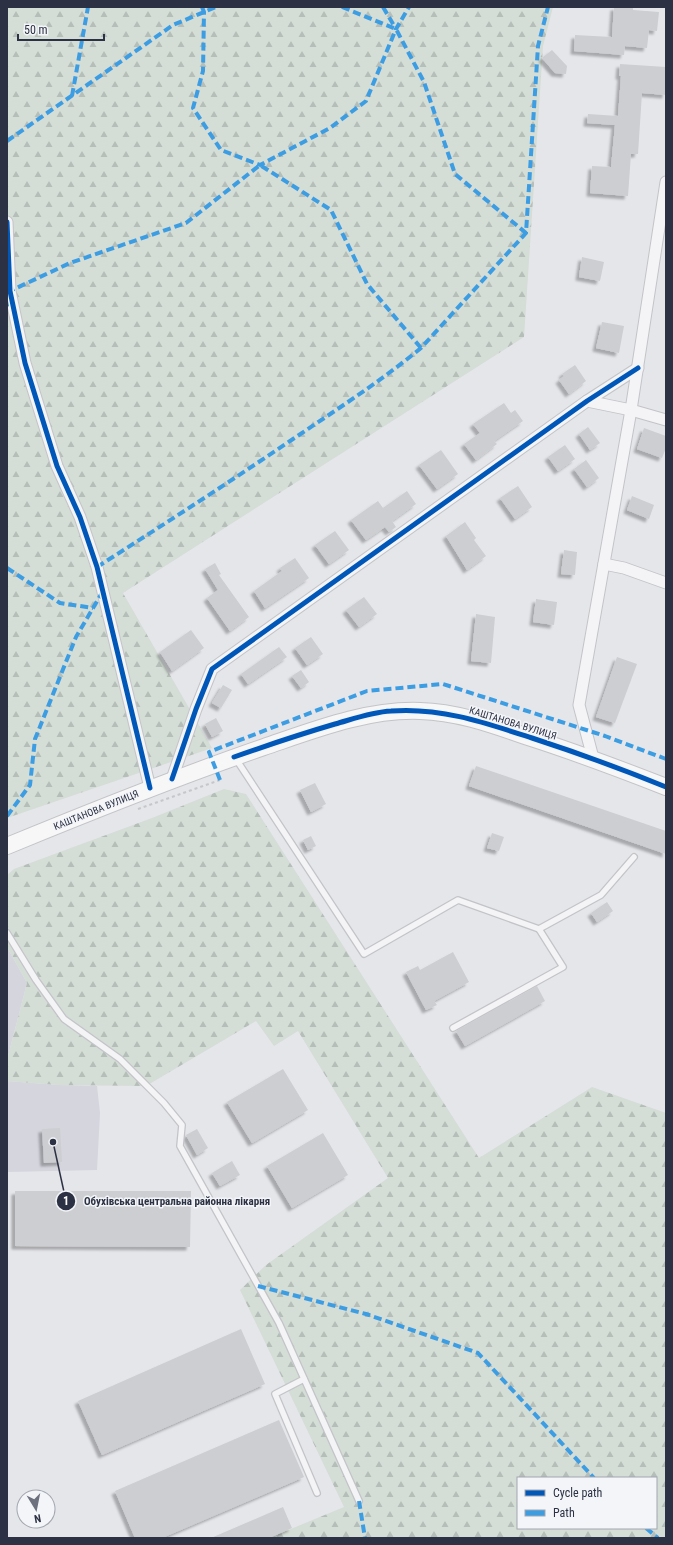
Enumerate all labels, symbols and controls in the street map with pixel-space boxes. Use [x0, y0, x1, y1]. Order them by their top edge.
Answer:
scale bar [18, 16, 104, 42]
text: 50 m [24, 23, 48, 37]
street label: КАШТАНОВА ВУЛИЦЯ [468, 704, 558, 742]
street label: КАШТАНОВА ВУЛИЦЯ [52, 788, 140, 832]
callout: Обухівська центральна районна лікарня [56, 1189, 278, 1212]
text: 1 [63, 1194, 69, 1208]
text: Обухівська центральна районна лікарня [84, 1195, 270, 1208]
legend [517, 1477, 657, 1529]
text: Cycle path [553, 1486, 603, 1500]
north arrow [16, 1489, 56, 1529]
text: Path [553, 1506, 575, 1520]
text: N [33, 1511, 42, 1525]

